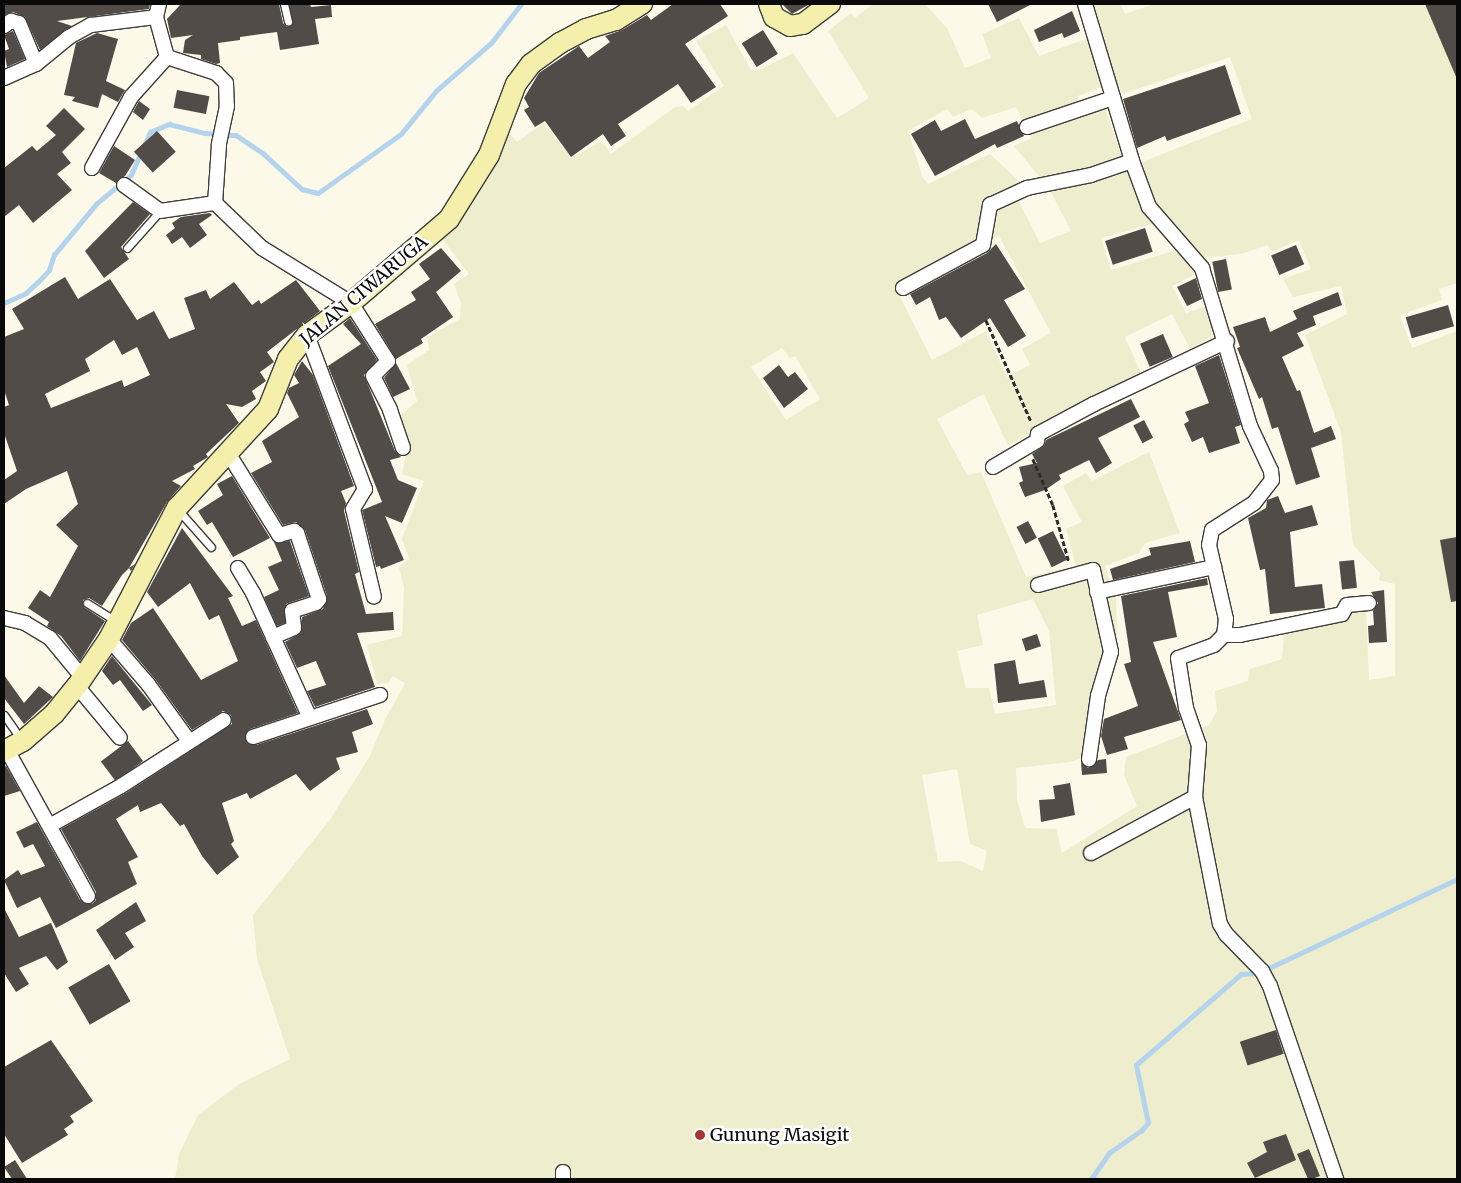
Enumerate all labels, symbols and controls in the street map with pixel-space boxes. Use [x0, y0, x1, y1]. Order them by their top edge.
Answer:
street label: JALAN CIWARUGA [296, 231, 432, 351]
place label: Gunung Masigit [710, 1124, 849, 1146]
marker: Gunung Masigit [694, 1129, 706, 1141]

